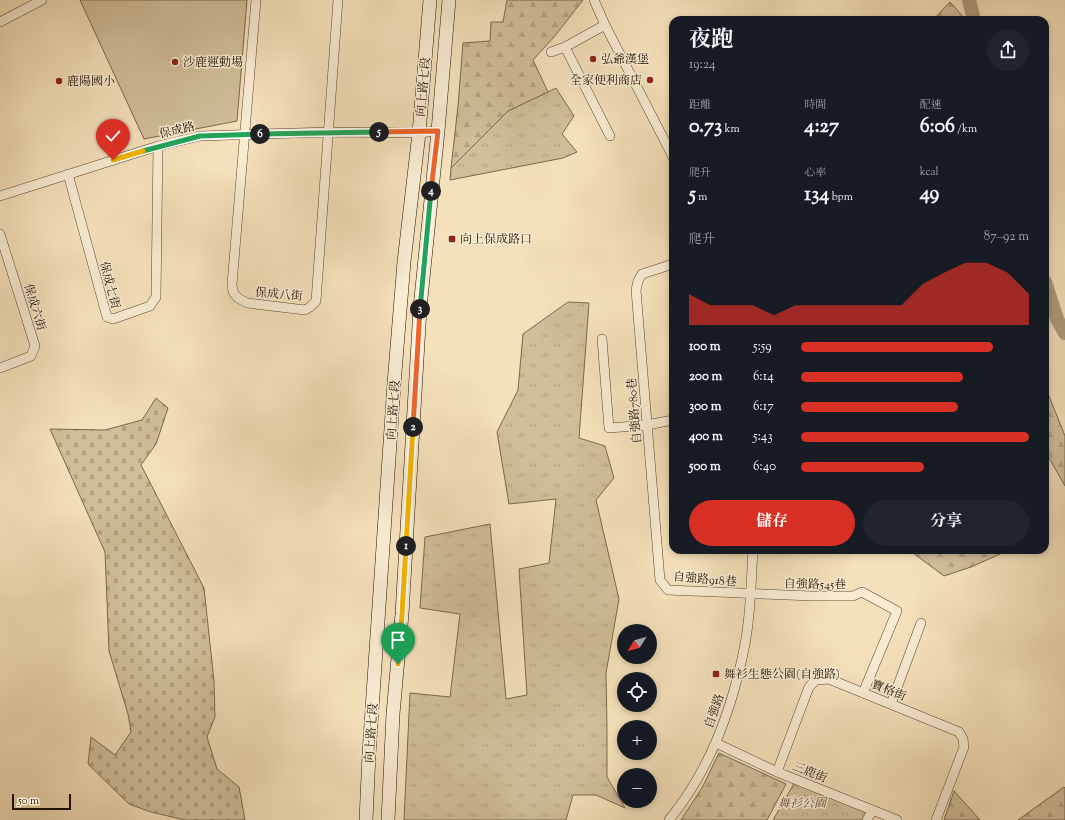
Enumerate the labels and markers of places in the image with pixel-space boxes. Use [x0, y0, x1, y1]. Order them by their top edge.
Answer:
place label: 弘爺漢堡 [601, 51, 649, 69]
place label: 沙鹿運動場 [183, 54, 243, 72]
marker: 弘爺漢堡 [588, 54, 598, 64]
marker: 沙鹿運動場 [170, 57, 180, 67]
place label: 全家便利商店 [570, 72, 642, 90]
place label: 鹿陽國小 [67, 73, 115, 91]
marker: 全家便利商店 [645, 75, 655, 85]
marker: 鹿陽國小 [54, 76, 64, 86]
pin [96, 119, 130, 160]
pin: 5 [369, 122, 389, 142]
pin: 6 [250, 124, 270, 144]
pin: 4 [421, 181, 441, 201]
place label: 向上保成路口 [460, 231, 532, 249]
marker: 向上保成路口 [447, 234, 457, 244]
pin: 3 [410, 299, 430, 319]
pin: 2 [403, 417, 423, 437]
pin: 1 [396, 536, 416, 556]
pin [381, 623, 415, 664]
place label: 舞衫生態公園(自強路) [724, 666, 840, 684]
marker: 舞衫生態公園(自強路) [711, 669, 721, 679]

